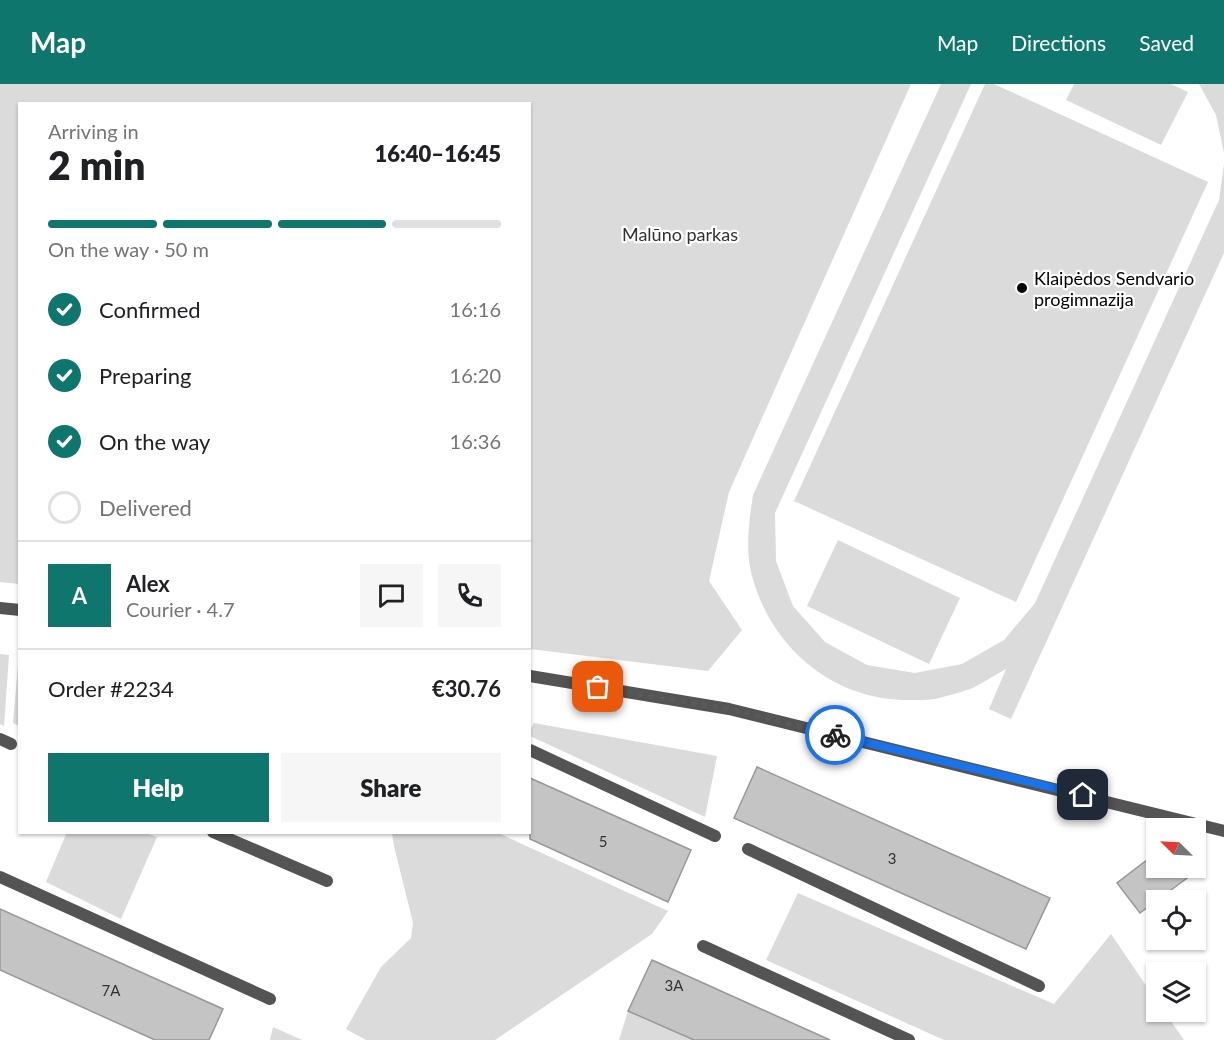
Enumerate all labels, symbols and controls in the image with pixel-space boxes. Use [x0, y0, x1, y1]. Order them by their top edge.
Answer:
text: Map [30, 25, 86, 59]
text: Map [937, 30, 978, 55]
text: Directions [1011, 30, 1106, 55]
text: Saved [1139, 30, 1194, 55]
text: Arriving in [48, 119, 139, 143]
text: 16:40–16:45 [375, 140, 501, 167]
text: 2 min [48, 142, 145, 188]
park label: Malūno parkas [622, 223, 738, 245]
text: On the way · 50 m [48, 237, 209, 261]
place label: Klaipėdos Sendvario progimnazija [1034, 267, 1194, 310]
marker: Klaipėdos Sendvario progimnazija [1015, 281, 1029, 295]
icon: check [48, 293, 81, 326]
text: Confirmed [99, 296, 201, 323]
text: 16:16 [450, 297, 501, 321]
icon: check [48, 359, 81, 392]
text: Preparing [99, 362, 191, 389]
text: 16:20 [450, 363, 501, 387]
icon: check [48, 425, 81, 458]
text: On the way [99, 428, 210, 455]
text: 16:36 [450, 429, 501, 453]
text: Delivered [99, 494, 192, 521]
button: chat [360, 564, 423, 627]
button: phone [438, 564, 501, 627]
text: Alex [126, 570, 170, 597]
text: A [72, 582, 87, 609]
text: Courier · 4.7 [126, 597, 235, 621]
pin [572, 661, 623, 712]
icon: bag [581, 670, 614, 703]
text: Order #2234 [48, 675, 174, 702]
text: €30.76 [432, 675, 501, 702]
courier [805, 705, 865, 765]
icon: bike [819, 719, 852, 752]
button: Help [48, 753, 269, 822]
button: Share [281, 753, 501, 822]
pin [1057, 769, 1108, 820]
icon: home [1066, 778, 1099, 811]
north arrow [1146, 818, 1206, 878]
map controls [1146, 818, 1206, 1022]
house number: 5 [599, 832, 607, 850]
house number: 3 [888, 849, 896, 867]
button: locate [1146, 890, 1206, 950]
button: layers [1146, 962, 1206, 1022]
house number: 3A [665, 976, 684, 994]
house number: 7A [102, 981, 121, 999]

